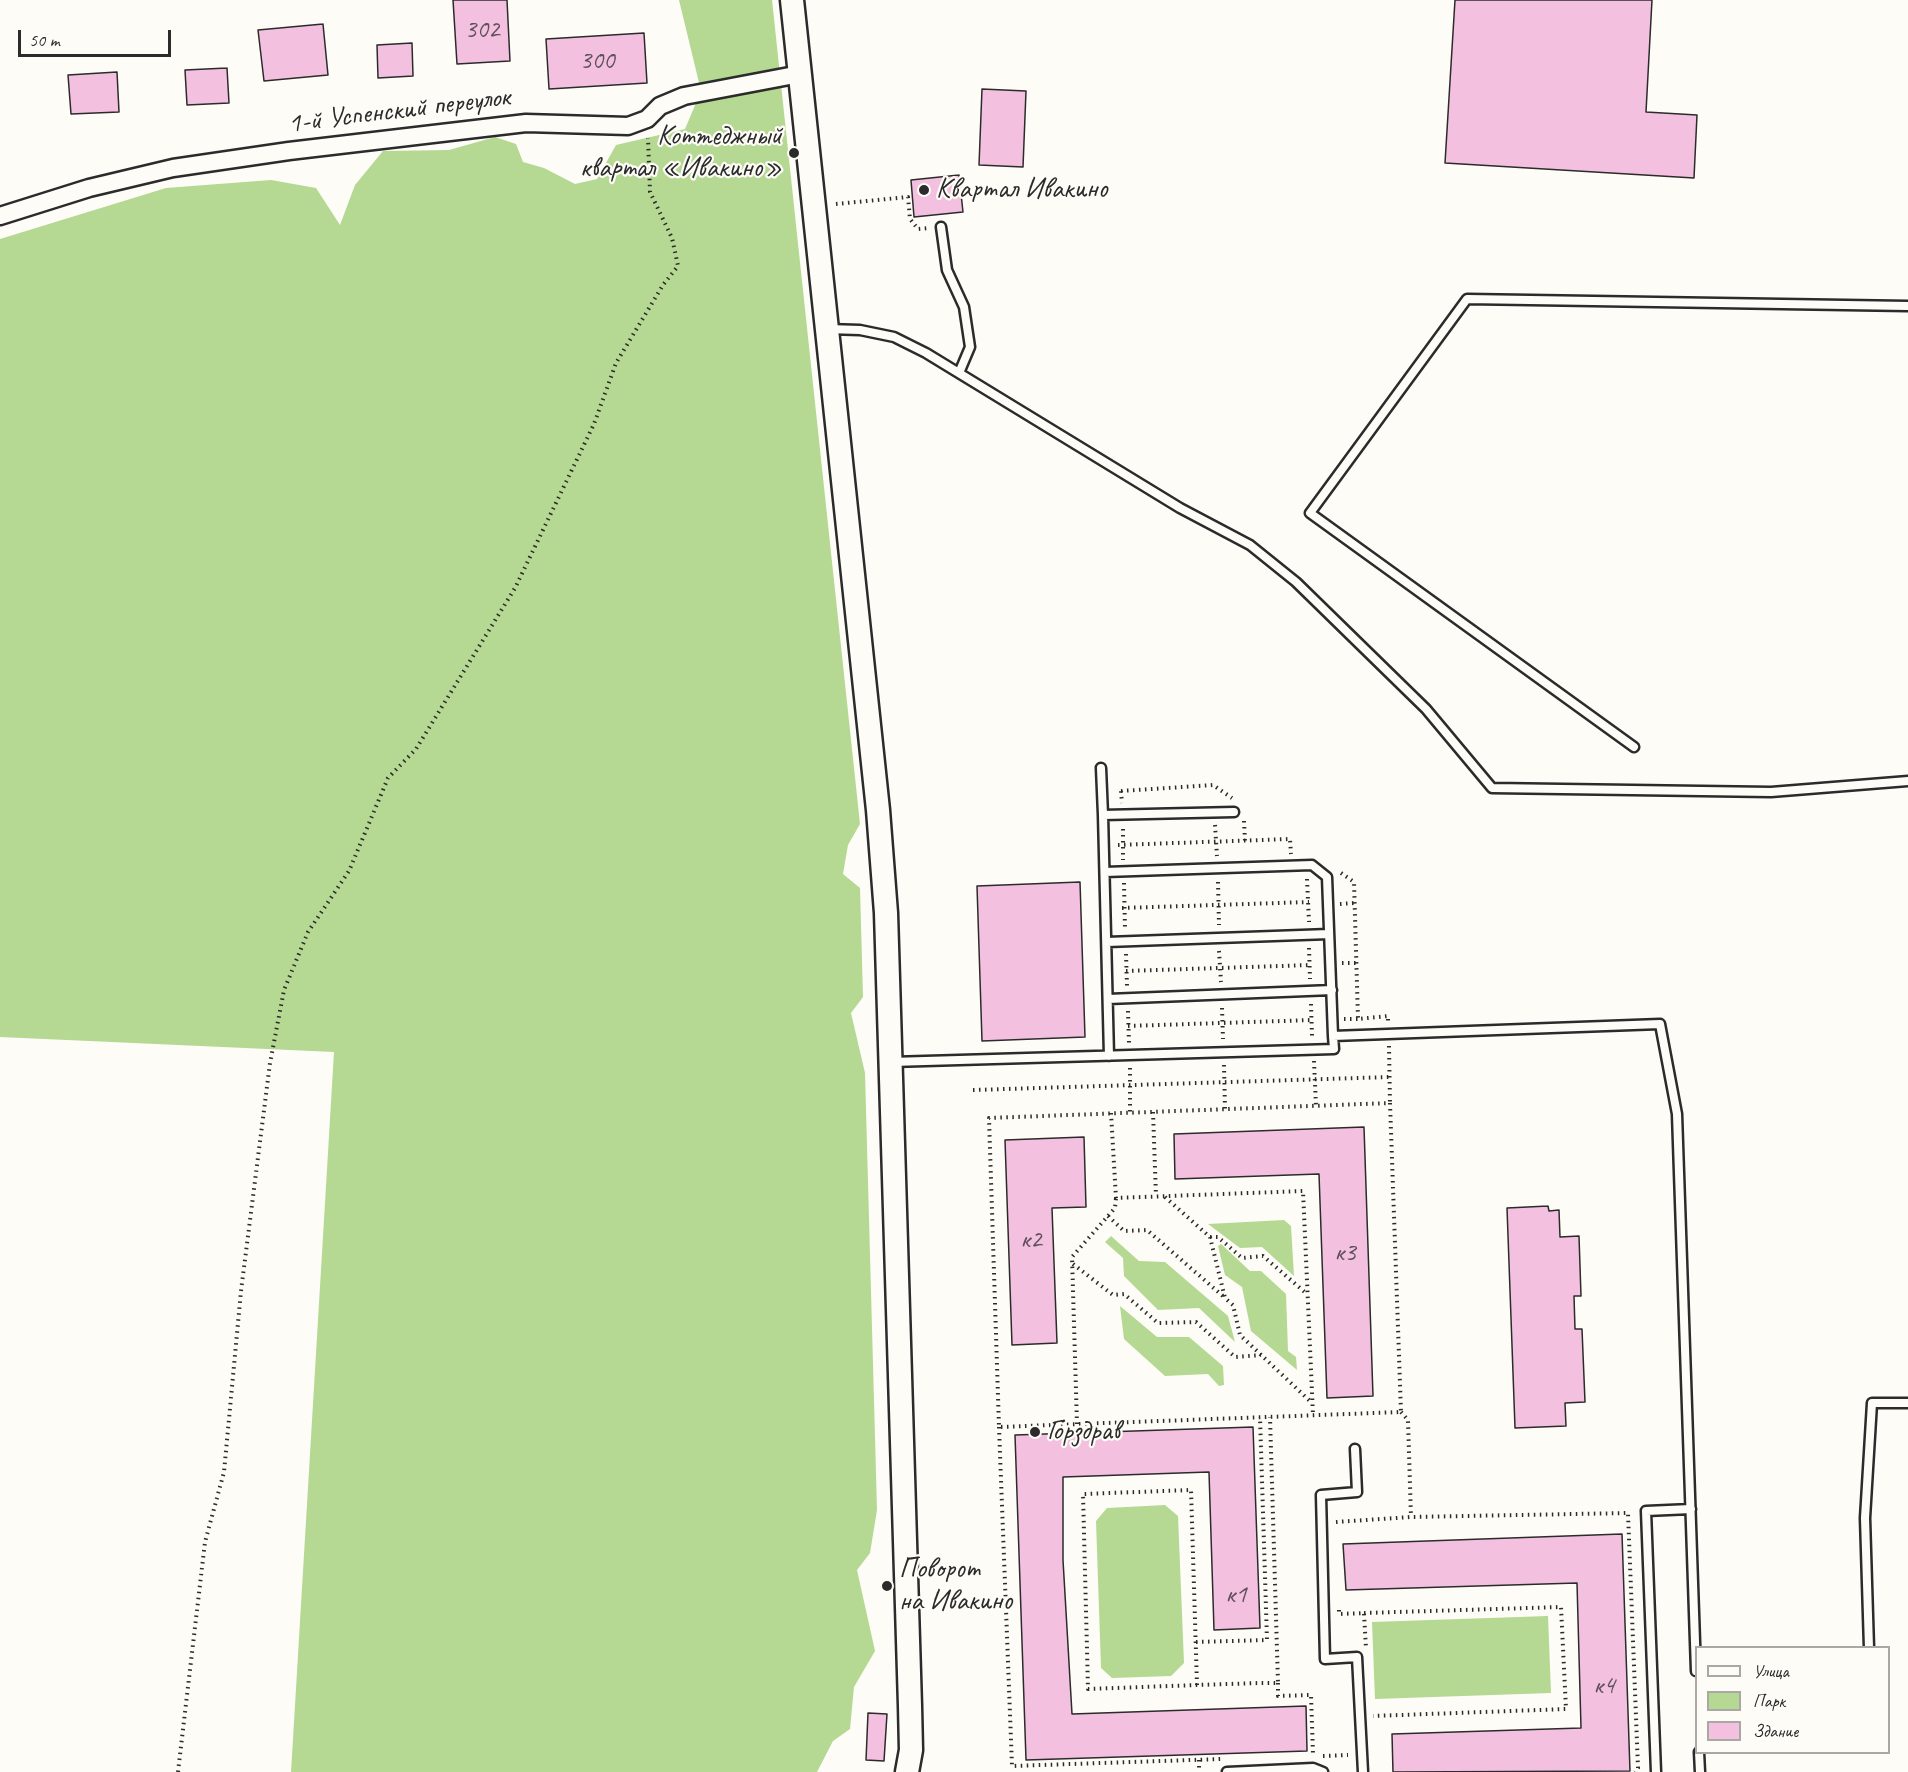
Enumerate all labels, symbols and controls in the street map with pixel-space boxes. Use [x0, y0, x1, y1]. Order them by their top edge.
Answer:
house number: 302 [464, 14, 500, 46]
scale bar [21, 18, 174, 56]
text: 50 m [29, 29, 60, 51]
house number: 300 [579, 45, 615, 77]
street label: 1-й Успенский переулок [286, 81, 512, 141]
place label: Коттеджный квартал «Ивакино» [580, 120, 782, 186]
marker: Коттеджный квартал «Ивакино» [787, 146, 801, 160]
place label: Квартал Ивакино [936, 173, 1107, 207]
marker: Квартал Ивакино [917, 183, 931, 197]
house number: к2 [1020, 1224, 1042, 1256]
house number: к3 [1334, 1237, 1356, 1269]
place label: Горздрав [1047, 1415, 1120, 1449]
marker: Горздрав [1028, 1425, 1042, 1439]
place label: Поворот на Ивакино [899, 1553, 1012, 1619]
marker: Поворот на Ивакино [880, 1579, 894, 1593]
house number: к1 [1225, 1579, 1247, 1611]
legend [1695, 1646, 1890, 1754]
text: Улица [1753, 1660, 1789, 1682]
house number: к4 [1593, 1670, 1615, 1702]
text: Парк [1753, 1690, 1785, 1712]
text: Здание [1753, 1720, 1798, 1742]

